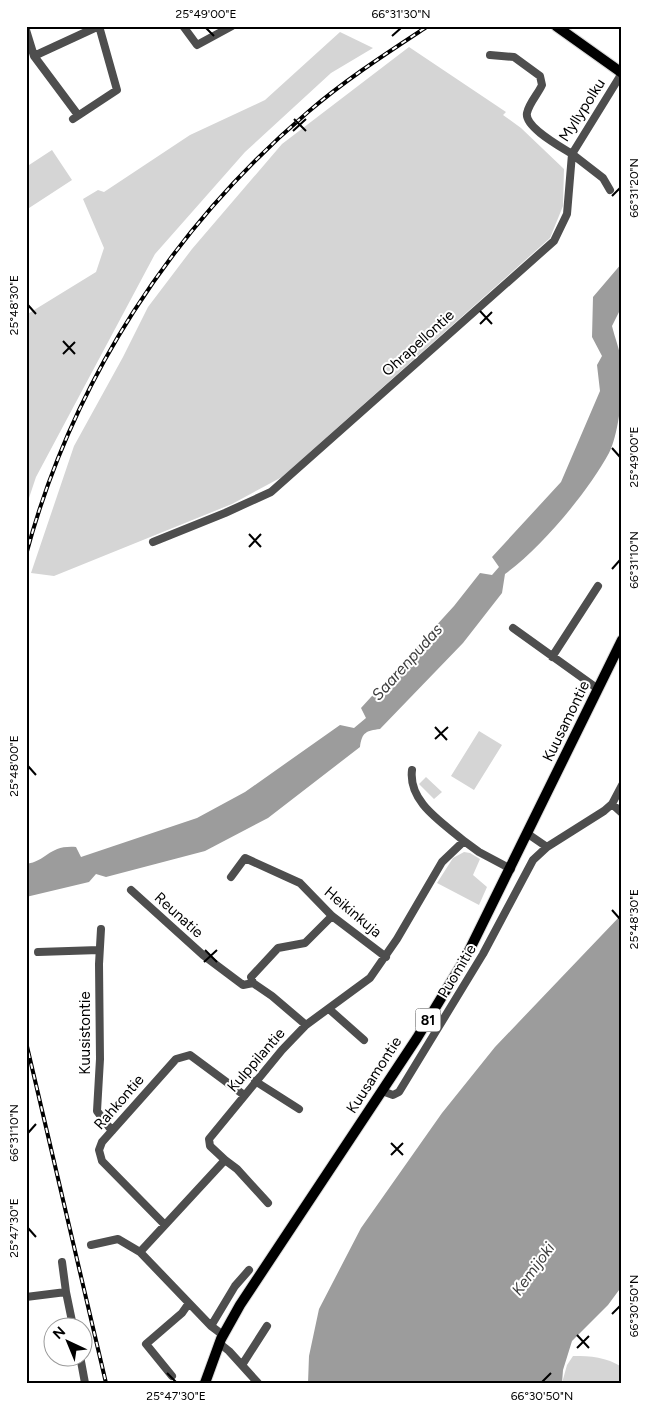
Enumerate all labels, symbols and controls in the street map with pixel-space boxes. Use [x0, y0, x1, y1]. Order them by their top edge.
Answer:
text: 25°49'00"E [175, 7, 237, 21]
text: 66°31'30"N [371, 7, 431, 21]
street label: Myllypolku [555, 75, 609, 145]
text: 66°31'20"N [627, 158, 641, 218]
text: 25°48'30"E [7, 275, 21, 335]
street label: Ohrapellontie [378, 306, 458, 380]
text: 25°49'00"E [627, 426, 641, 488]
text: 66°31'10"N [627, 531, 641, 589]
water label: Saarenpudas [368, 619, 447, 704]
street label: Kuusamontie [539, 678, 593, 764]
text: 25°48'00"E [7, 735, 21, 797]
street label: Heikinkuja [321, 883, 385, 941]
street label: Reunatie [151, 888, 207, 942]
text: 25°48'30"E [627, 889, 641, 949]
street label: Puomitie [434, 941, 480, 1001]
street label: Kuusistontie [76, 991, 94, 1075]
road number: 81 [416, 1008, 440, 1032]
street label: Kulppilantie [223, 1024, 289, 1096]
street label: Kuusamontie [343, 1033, 405, 1117]
street label: Rahkontie [90, 1071, 148, 1133]
text: 66°31'10"N [7, 1104, 21, 1162]
text: 25°47'30"E [7, 1198, 21, 1258]
water label: Kemijoki [508, 1239, 559, 1299]
text: 66°30'50"N [627, 1275, 641, 1337]
north arrow [42, 1316, 92, 1366]
text: N [50, 1323, 69, 1343]
text: 25°47'30"E [146, 1389, 206, 1403]
text: 66°30'50"N [511, 1389, 573, 1403]

